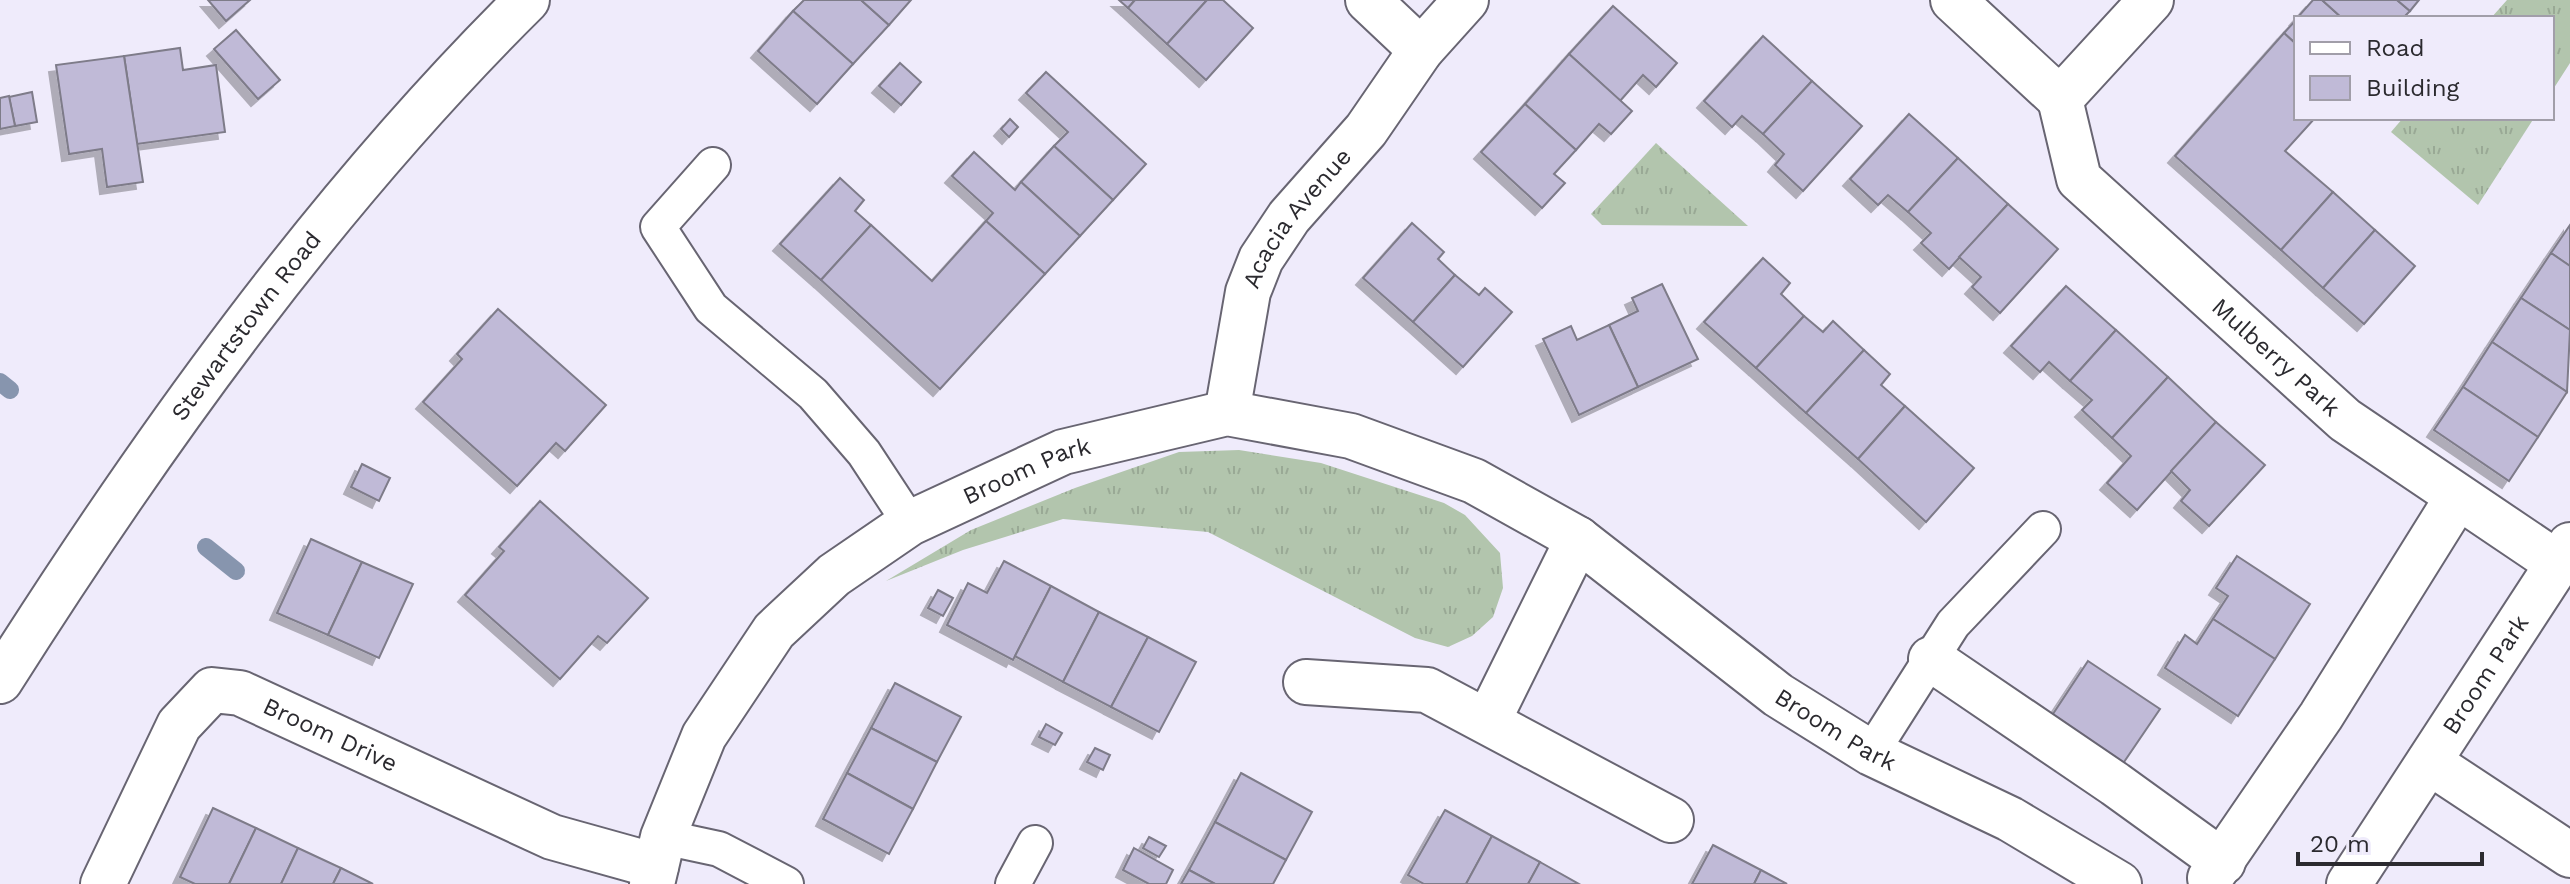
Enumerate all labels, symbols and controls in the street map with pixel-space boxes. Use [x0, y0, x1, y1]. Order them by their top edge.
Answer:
legend [2294, 16, 2554, 120]
text: Road [2366, 34, 2425, 62]
text: Building [2366, 74, 2459, 102]
street label: Acacia Avenue [1237, 142, 1357, 292]
street label: Stewartstown Road [165, 226, 327, 426]
street label: Mulberry Park [2206, 292, 2346, 423]
street label: Broom Park [959, 432, 1094, 510]
street label: Broom Park [2436, 609, 2535, 739]
street label: Broom Park [1770, 683, 1901, 777]
street label: Broom Drive [259, 692, 402, 778]
scale bar [2298, 816, 2482, 866]
text: 20 m [2310, 830, 2370, 858]

